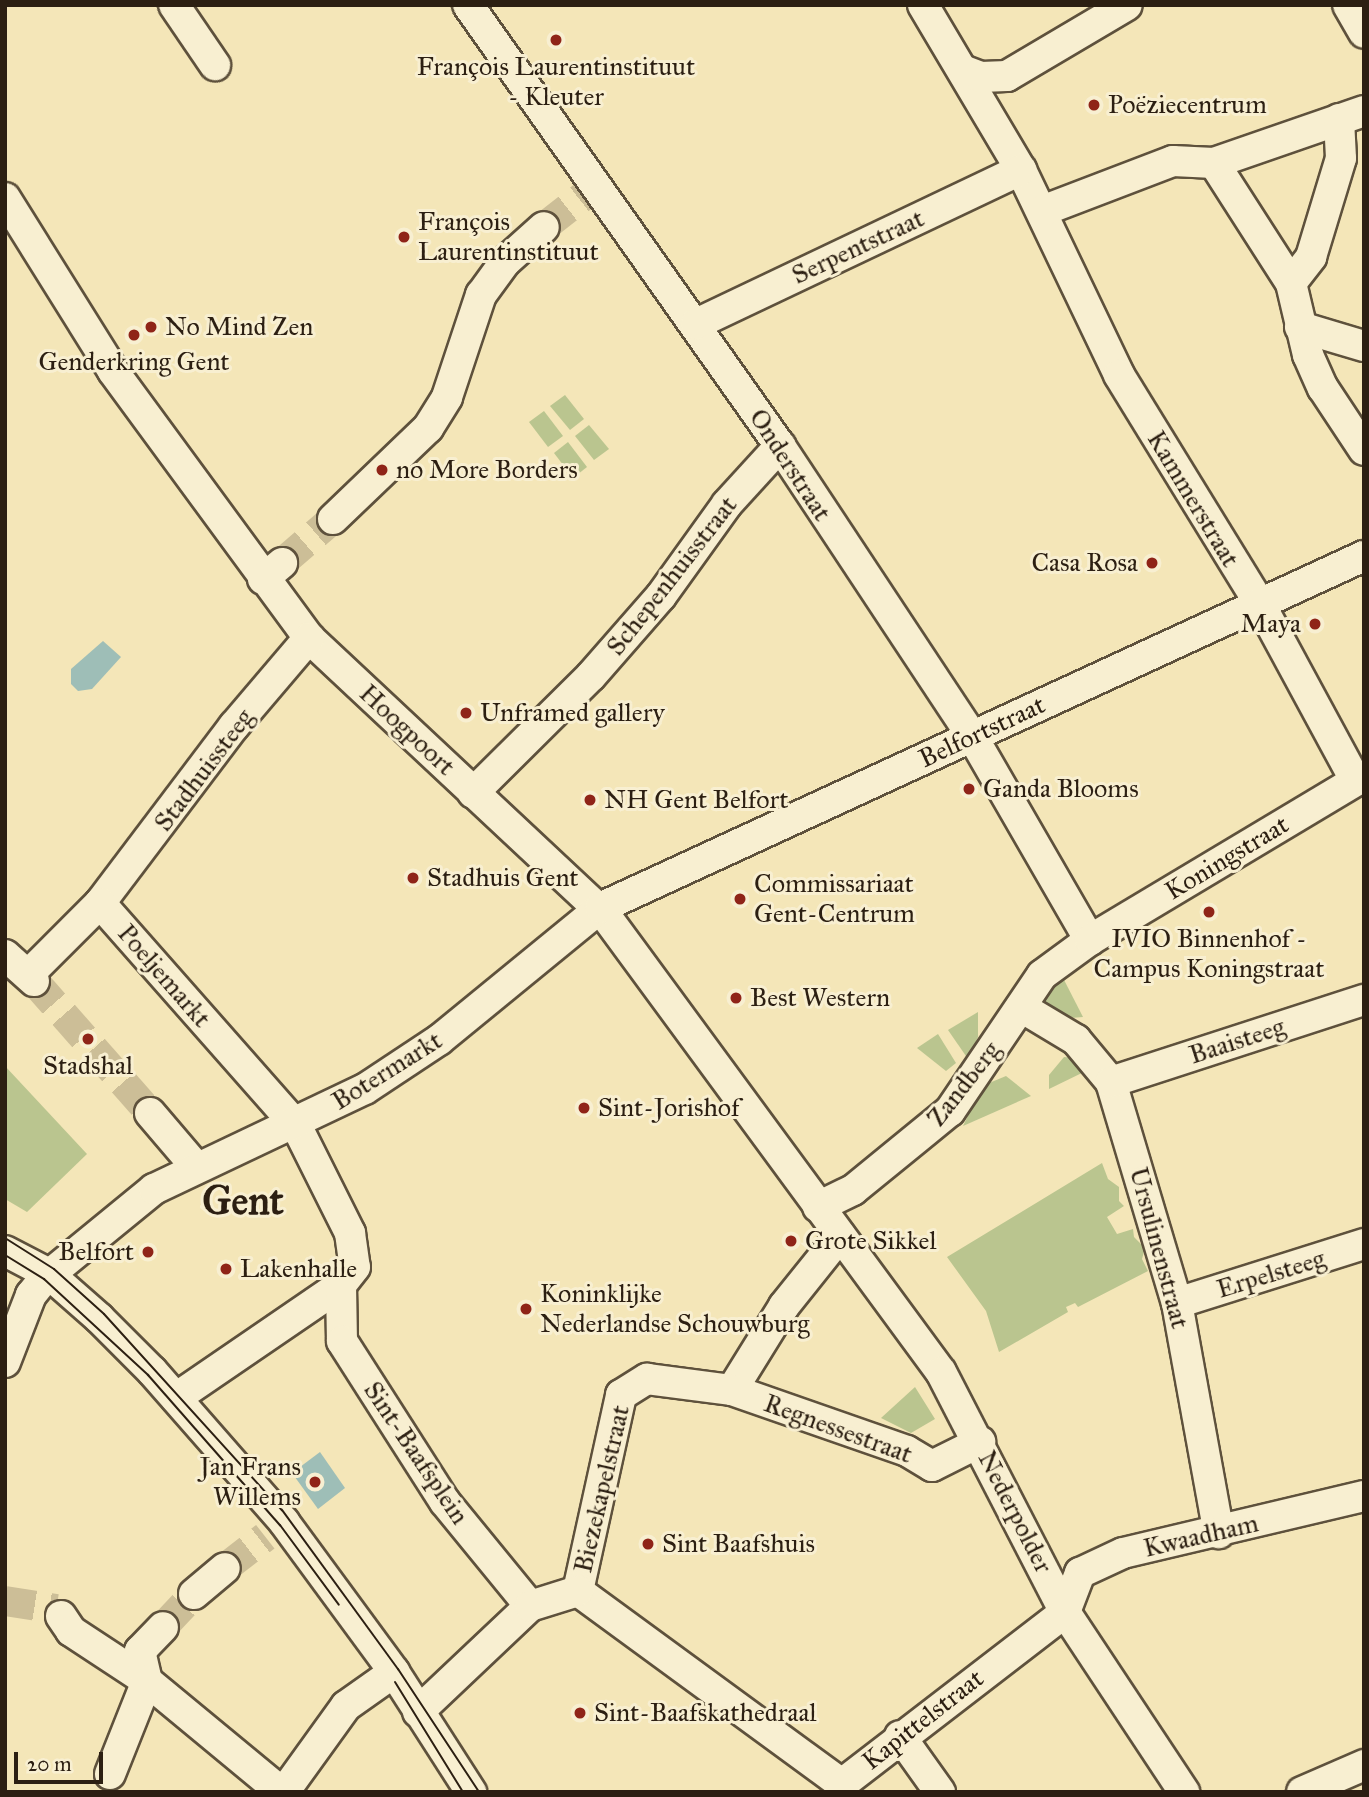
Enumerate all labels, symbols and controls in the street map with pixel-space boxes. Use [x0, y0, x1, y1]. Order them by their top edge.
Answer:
marker: François Laurentinstituut - Kleuter [548, 32, 564, 48]
place label: François Laurentinstituut - Kleuter [417, 51, 695, 112]
place label: Poëziecentrum [1108, 89, 1267, 121]
marker: Poëziecentrum [1086, 97, 1102, 113]
street label: Serpentstraat [787, 203, 929, 291]
place label: François Laurentinstituut [418, 206, 599, 268]
marker: François Laurentinstituut [396, 229, 412, 245]
place label: No Mind Zen [165, 311, 313, 343]
marker: No Mind Zen [143, 319, 159, 335]
marker: Genderkring Gent [126, 327, 142, 343]
place label: Genderkring Gent [38, 346, 230, 378]
street label: Onderstraat [742, 403, 838, 527]
street label: Kammerstraat [1140, 425, 1246, 573]
place label: no More Borders [396, 454, 578, 486]
marker: no More Borders [374, 462, 390, 478]
street label: Schepenhuisstraat [600, 490, 744, 662]
place label: Casa Rosa [1031, 547, 1138, 579]
marker: Casa Rosa [1144, 555, 1160, 571]
place label: Maya [1240, 608, 1301, 640]
marker: Maya [1307, 616, 1323, 632]
street label: Hoogpoort [353, 678, 461, 782]
street label: Belfortstraat [914, 689, 1050, 775]
place label: Unframed gallery [480, 697, 665, 729]
street label: Stadhuissteeg [148, 703, 260, 837]
marker: Unframed gallery [458, 705, 474, 721]
place label: Ganda Blooms [983, 773, 1139, 805]
marker: Ganda Blooms [961, 781, 977, 797]
place label: NH Gent Belfort [604, 784, 789, 816]
marker: NH Gent Belfort [582, 792, 598, 808]
street label: Koningstraat [1160, 809, 1294, 907]
place label: Stadhuis Gent [427, 862, 579, 894]
place label: Commissariaat Gent-Centrum [754, 868, 915, 930]
marker: Stadhuis Gent [405, 870, 421, 886]
marker: Commissariaat Gent-Centrum [732, 891, 748, 907]
marker: IVIO Binnenhof - Campus Koningstraat [1201, 904, 1217, 920]
street label: Poeljemarkt [111, 918, 217, 1034]
place label: IVIO Binnenhof - Campus Koningstraat [1094, 923, 1324, 984]
place label: Best Western [750, 982, 890, 1014]
marker: Best Western [728, 990, 744, 1006]
street label: Baaisteeg [1185, 1011, 1289, 1071]
street label: Botermarkt [326, 1025, 448, 1117]
marker: Stadshal [80, 1031, 96, 1047]
street label: Zandberg [921, 1035, 1007, 1133]
place label: Stadshal [43, 1050, 133, 1082]
place label: Sint-Jorishof [598, 1092, 740, 1124]
marker: Sint-Jorishof [576, 1100, 592, 1116]
street label: Ursulinenstraat [1122, 1164, 1196, 1332]
district label: Gent [202, 1177, 284, 1225]
place label: Grote Sikkel [805, 1225, 936, 1257]
marker: Grote Sikkel [783, 1233, 799, 1249]
place label: Belfort [58, 1236, 134, 1268]
street label: Erpelsteeg [1213, 1243, 1329, 1305]
marker: Belfort [140, 1244, 156, 1260]
place label: Lakenhalle [240, 1253, 357, 1285]
marker: Lakenhalle [218, 1261, 234, 1277]
place label: Koninklijke Nederlandse Schouwburg [540, 1278, 810, 1340]
marker: Koninklijke Nederlandse Schouwburg [518, 1301, 534, 1317]
street label: Sint-Baafsplein [357, 1376, 475, 1530]
street label: Regnessestraat [760, 1388, 916, 1470]
street label: Biezekapelstraat [568, 1402, 636, 1576]
street label: Nederpolder [971, 1446, 1059, 1578]
place label: Jan Frans Willems [200, 1451, 301, 1512]
marker: Jan Frans Willems [307, 1474, 323, 1490]
street label: Kwaadham [1141, 1508, 1261, 1564]
place label: Sint Baafshuis [662, 1528, 815, 1560]
marker: Sint Baafshuis [640, 1536, 656, 1552]
street label: Kapittelstraat [856, 1663, 990, 1777]
place label: Sint-Baafskathedraal [594, 1697, 817, 1729]
marker: Sint-Baafskathedraal [572, 1705, 588, 1721]
scale bar [18, 1738, 107, 1782]
text: 20 m [27, 1751, 72, 1777]

